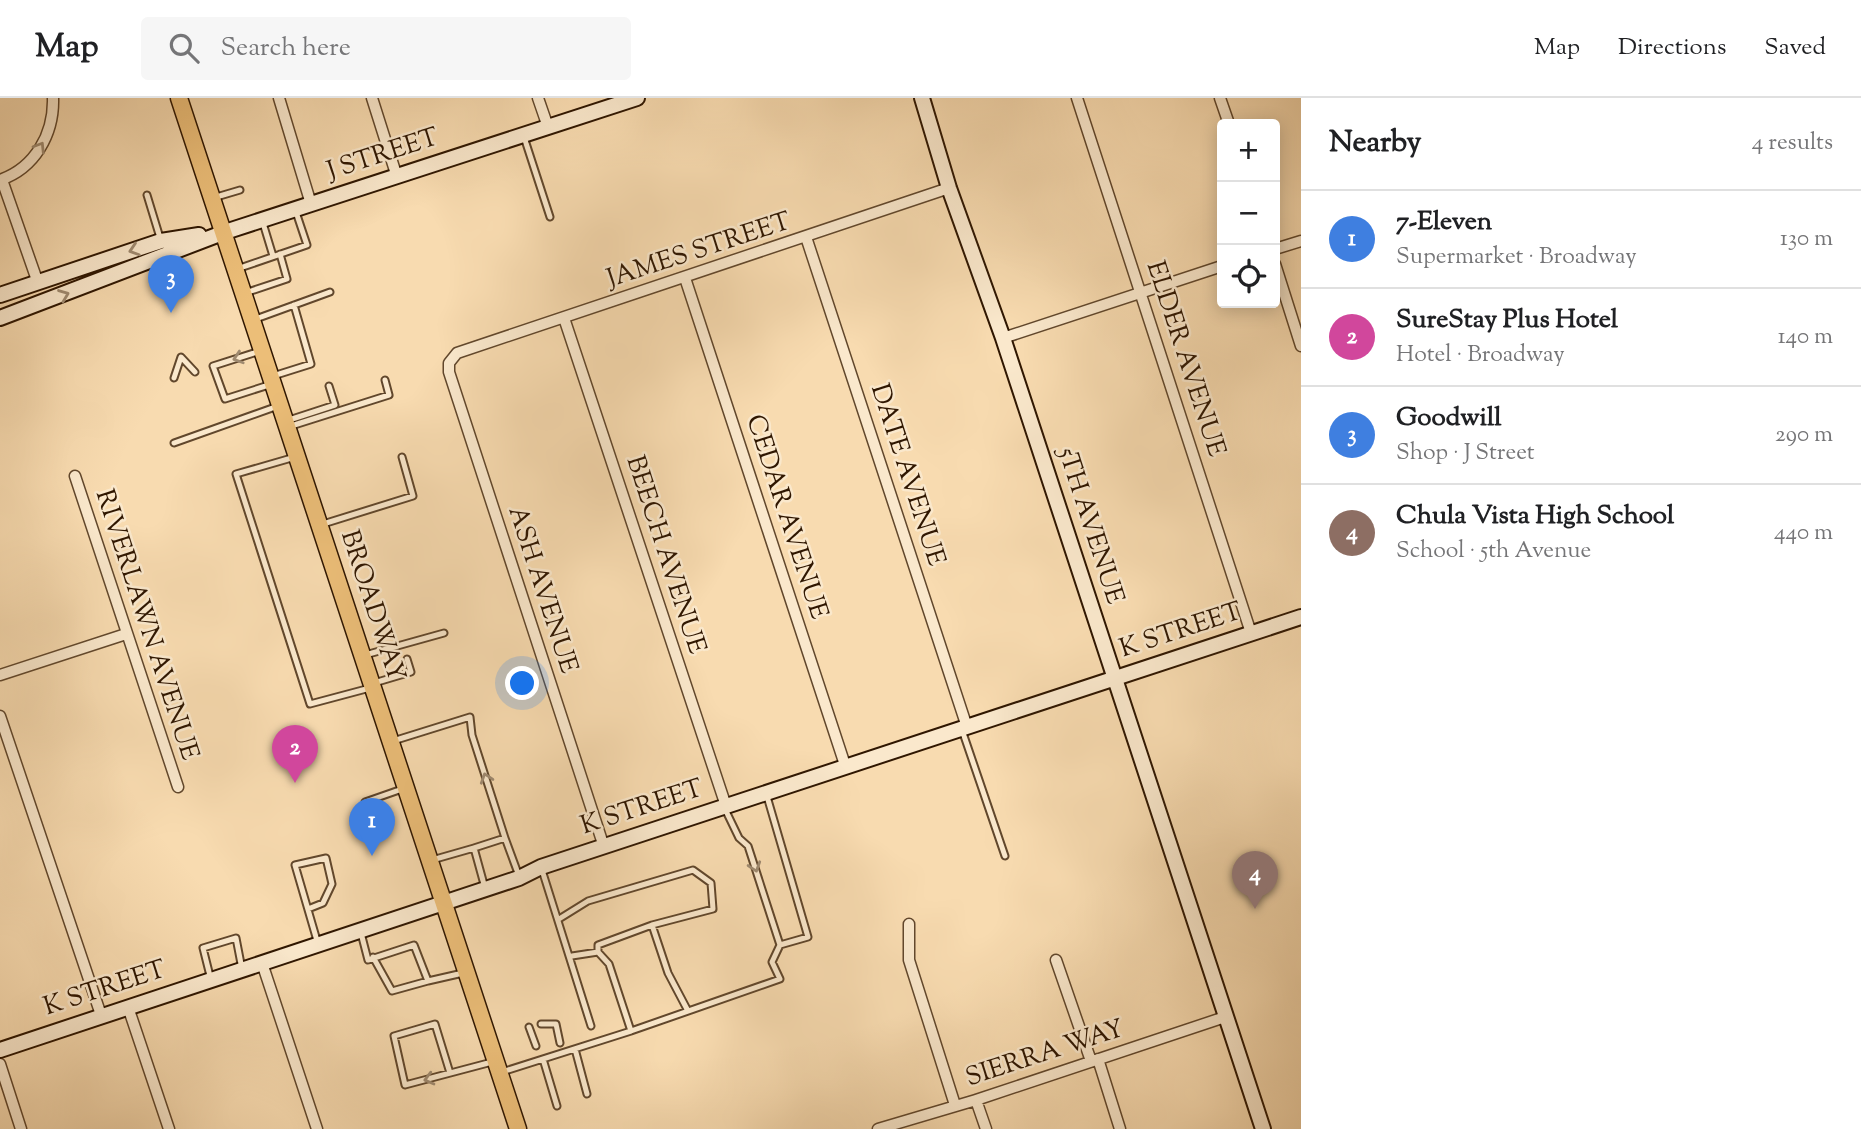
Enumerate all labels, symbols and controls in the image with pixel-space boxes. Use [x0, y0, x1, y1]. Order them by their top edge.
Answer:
search box [141, 17, 631, 80]
text: Map [35, 24, 99, 72]
icon: search [165, 29, 203, 67]
text: Search here [221, 30, 351, 67]
text: Map [1534, 31, 1580, 65]
text: Directions [1618, 31, 1726, 65]
text: Saved [1764, 31, 1826, 65]
map controls [1217, 119, 1280, 308]
button: + [1217, 119, 1280, 182]
street label: J STREET [321, 120, 444, 191]
text: Nearby [1329, 122, 1421, 165]
text: 4 results [1752, 127, 1833, 160]
one-way arrow [32, 141, 45, 154]
button: − [1217, 182, 1280, 245]
street label: JAMES STREET [600, 204, 796, 299]
text: 7-Eleven [1396, 204, 1492, 241]
text: 1 [1348, 223, 1356, 256]
text: 130 m [1780, 223, 1833, 256]
one-way arrow [128, 241, 140, 256]
text: Supermarket · Broadway [1396, 241, 1637, 274]
button: locate [1217, 245, 1280, 308]
pin: 3 [148, 255, 194, 313]
street label: ELDER AVENUE [1136, 256, 1234, 462]
one-way arrow [58, 289, 70, 303]
text: SureStay Plus Hotel [1396, 302, 1618, 339]
text: 2 [1347, 321, 1357, 354]
text: 140 m [1778, 321, 1833, 354]
text: Hotel · Broadway [1396, 339, 1565, 372]
one-way arrow [232, 350, 245, 364]
street label: DATE AVENUE [860, 379, 954, 571]
text: Goodwill [1396, 400, 1501, 437]
street label: CEDAR AVENUE [735, 410, 837, 624]
text: 3 [1347, 419, 1357, 452]
text: 290 m [1775, 419, 1833, 452]
text: Shop · J Street [1396, 437, 1535, 470]
street label: 5TH AVENUE [1047, 441, 1133, 609]
street label: BEECH AVENUE [615, 451, 715, 659]
street label: RIVERLAWN AVENUE [85, 485, 207, 765]
text: Chula Vista High School [1396, 498, 1674, 535]
street label: ASH AVENUE [498, 501, 587, 679]
text: 4 [1346, 517, 1358, 550]
text: 440 m [1774, 517, 1833, 550]
street label: BROADWAY [330, 525, 414, 687]
text: School · 5th Avenue [1396, 535, 1591, 568]
street label: K STREET [1115, 594, 1247, 668]
your location [505, 666, 539, 700]
pin: 2 [272, 725, 318, 783]
street label: K STREET [576, 771, 708, 845]
one-way arrow [480, 772, 494, 784]
pin: 1 [349, 798, 395, 856]
pin: 4 [1232, 851, 1278, 909]
one-way arrow [746, 861, 761, 873]
street label: K STREET [39, 952, 171, 1026]
street label: SIERRA WAY [961, 1011, 1129, 1097]
one-way arrow [423, 1070, 435, 1085]

